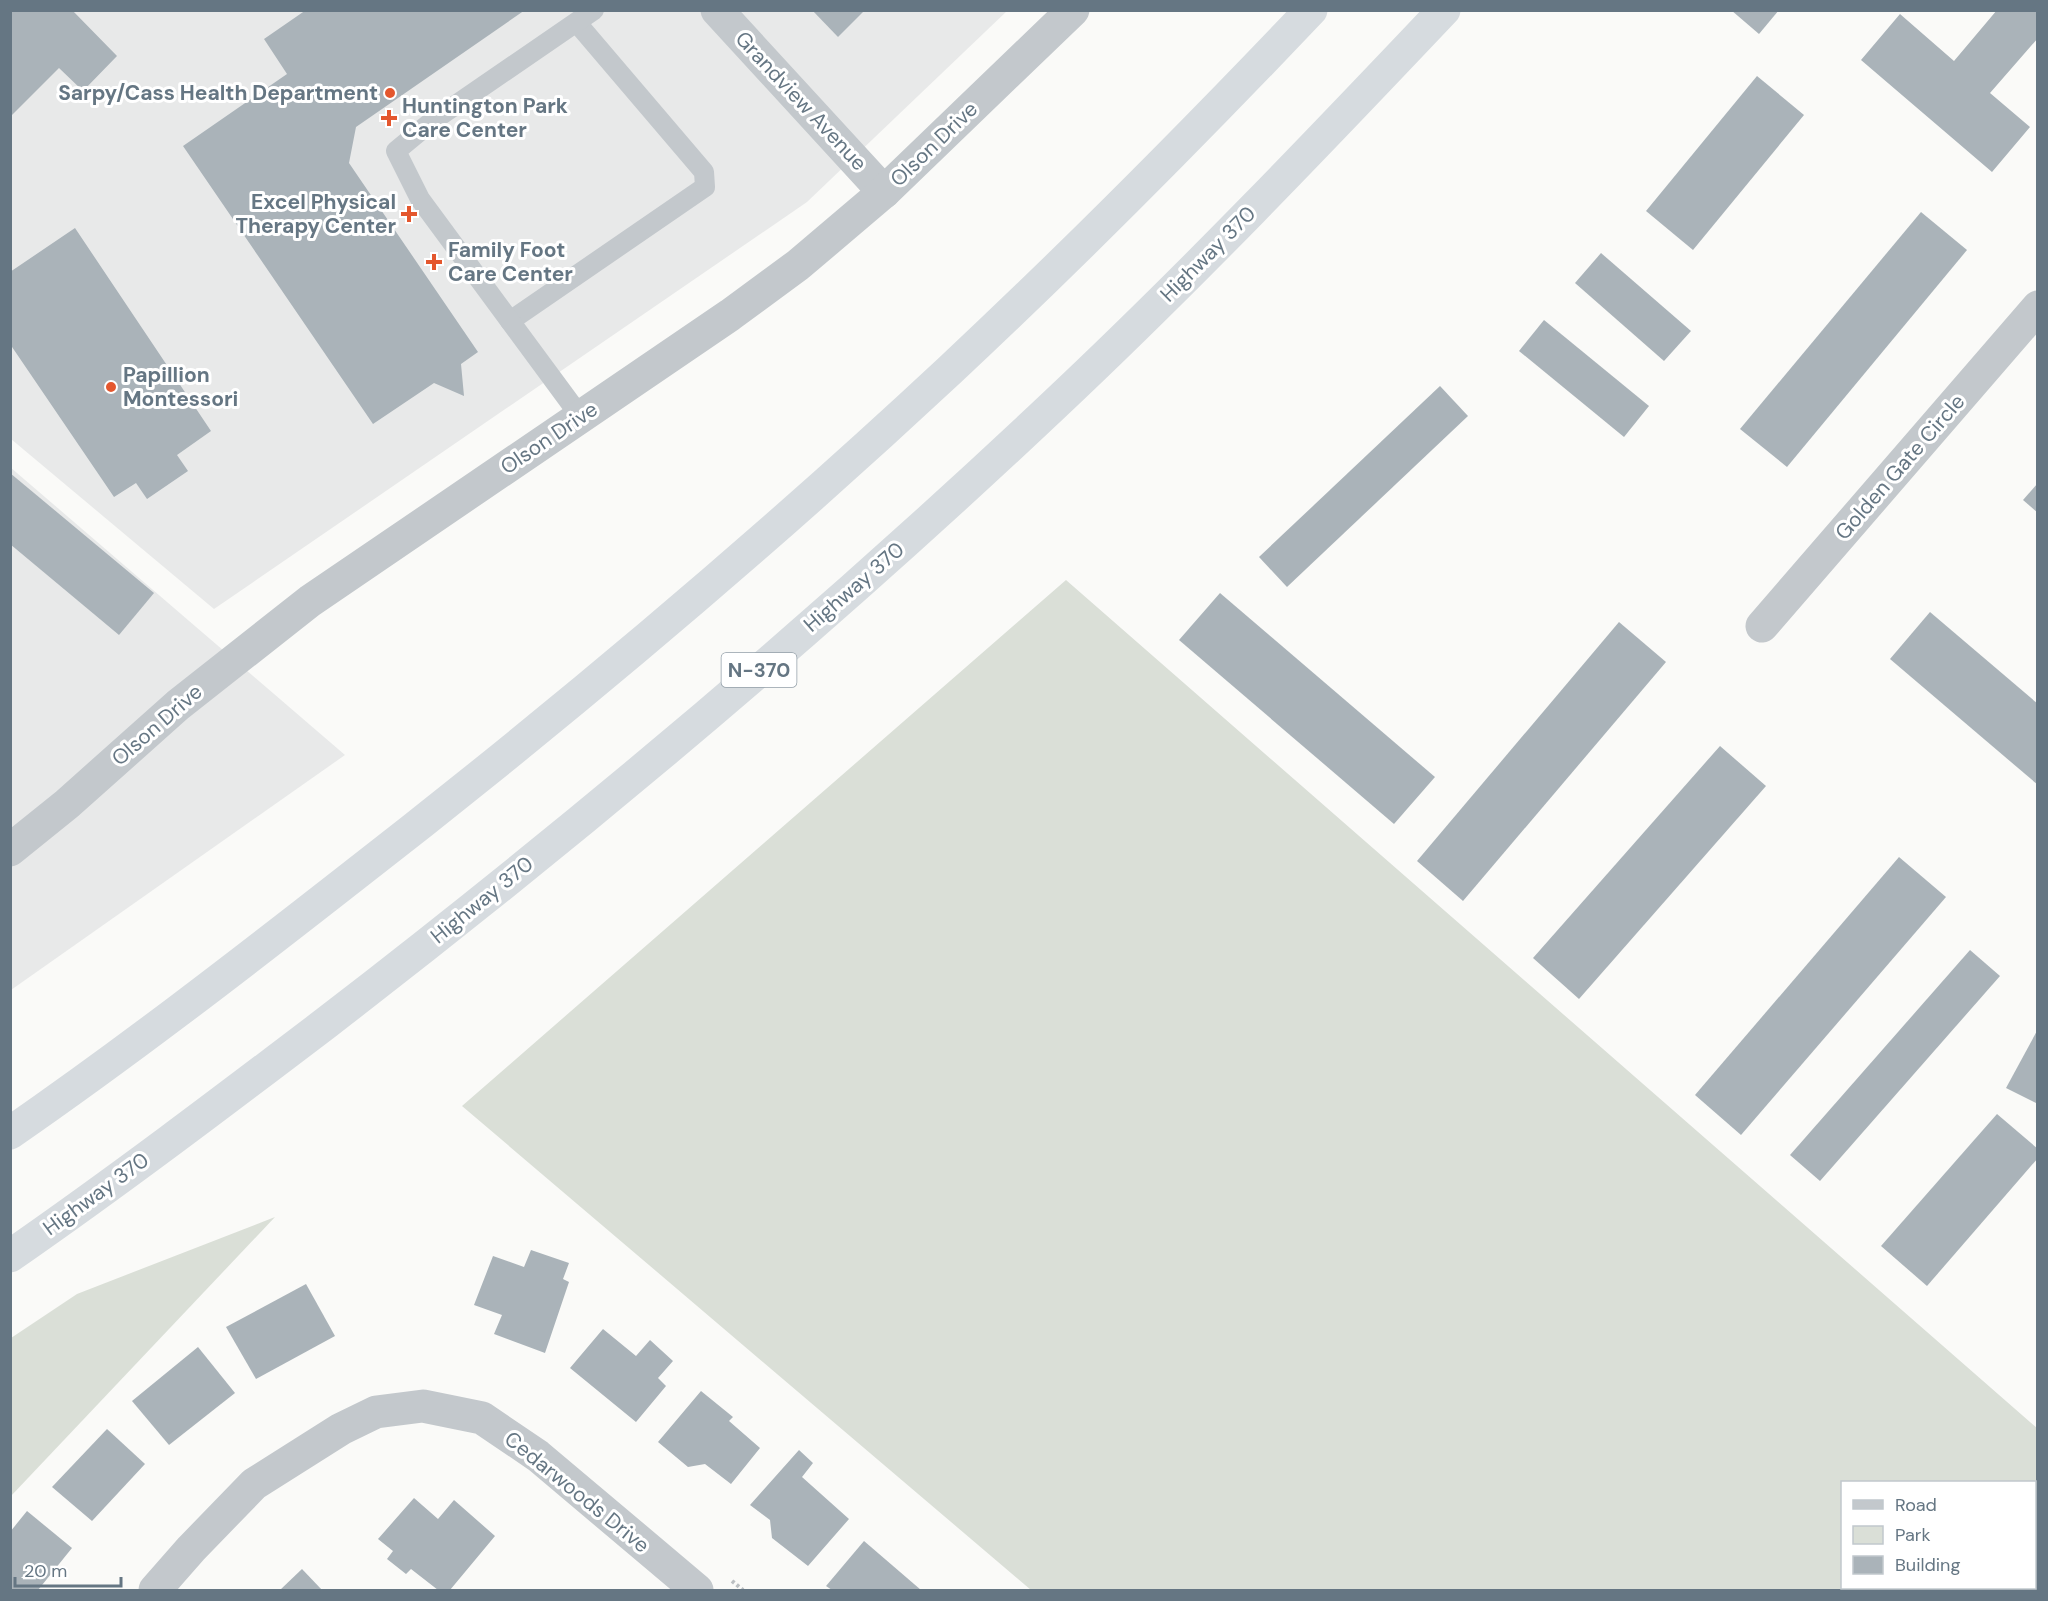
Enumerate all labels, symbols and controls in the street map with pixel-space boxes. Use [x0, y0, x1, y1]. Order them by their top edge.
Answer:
street label: Grandview Avenue [729, 25, 873, 177]
place label: Sarpy/Cass Health Department [58, 79, 378, 107]
marker: Sarpy/Cass Health Department [383, 86, 397, 100]
place label: Huntington Park Care Center [402, 92, 568, 144]
street label: Olson Drive [884, 95, 984, 193]
marker: Huntington Park Care Center [380, 109, 398, 127]
place label: Excel Physical Therapy Center [235, 188, 396, 240]
street label: Highway 370 [1154, 200, 1262, 308]
marker: Excel Physical Therapy Center [400, 205, 418, 223]
place label: Family Foot Care Center [448, 236, 573, 288]
marker: Family Foot Care Center [425, 253, 443, 271]
place label: Papillion Montessori [123, 361, 238, 413]
marker: Papillion Montessori [104, 380, 118, 394]
street label: Golden Gate Circle [1829, 388, 1971, 546]
street label: Olson Drive [495, 395, 603, 481]
street label: Highway 370 [798, 536, 910, 638]
road number: N-370 [722, 653, 796, 687]
street label: Olson Drive [106, 678, 208, 772]
street label: Highway 370 [425, 850, 539, 950]
street label: Highway 370 [37, 1146, 155, 1242]
street label: Cedarwoods Drive [499, 1425, 655, 1559]
legend [1841, 1481, 2036, 1589]
text: Road [1895, 1493, 1937, 1517]
text: Park [1895, 1523, 1931, 1547]
scale bar [15, 1550, 122, 1588]
text: Building [1895, 1553, 1960, 1577]
text: 20 m [24, 1559, 67, 1583]

